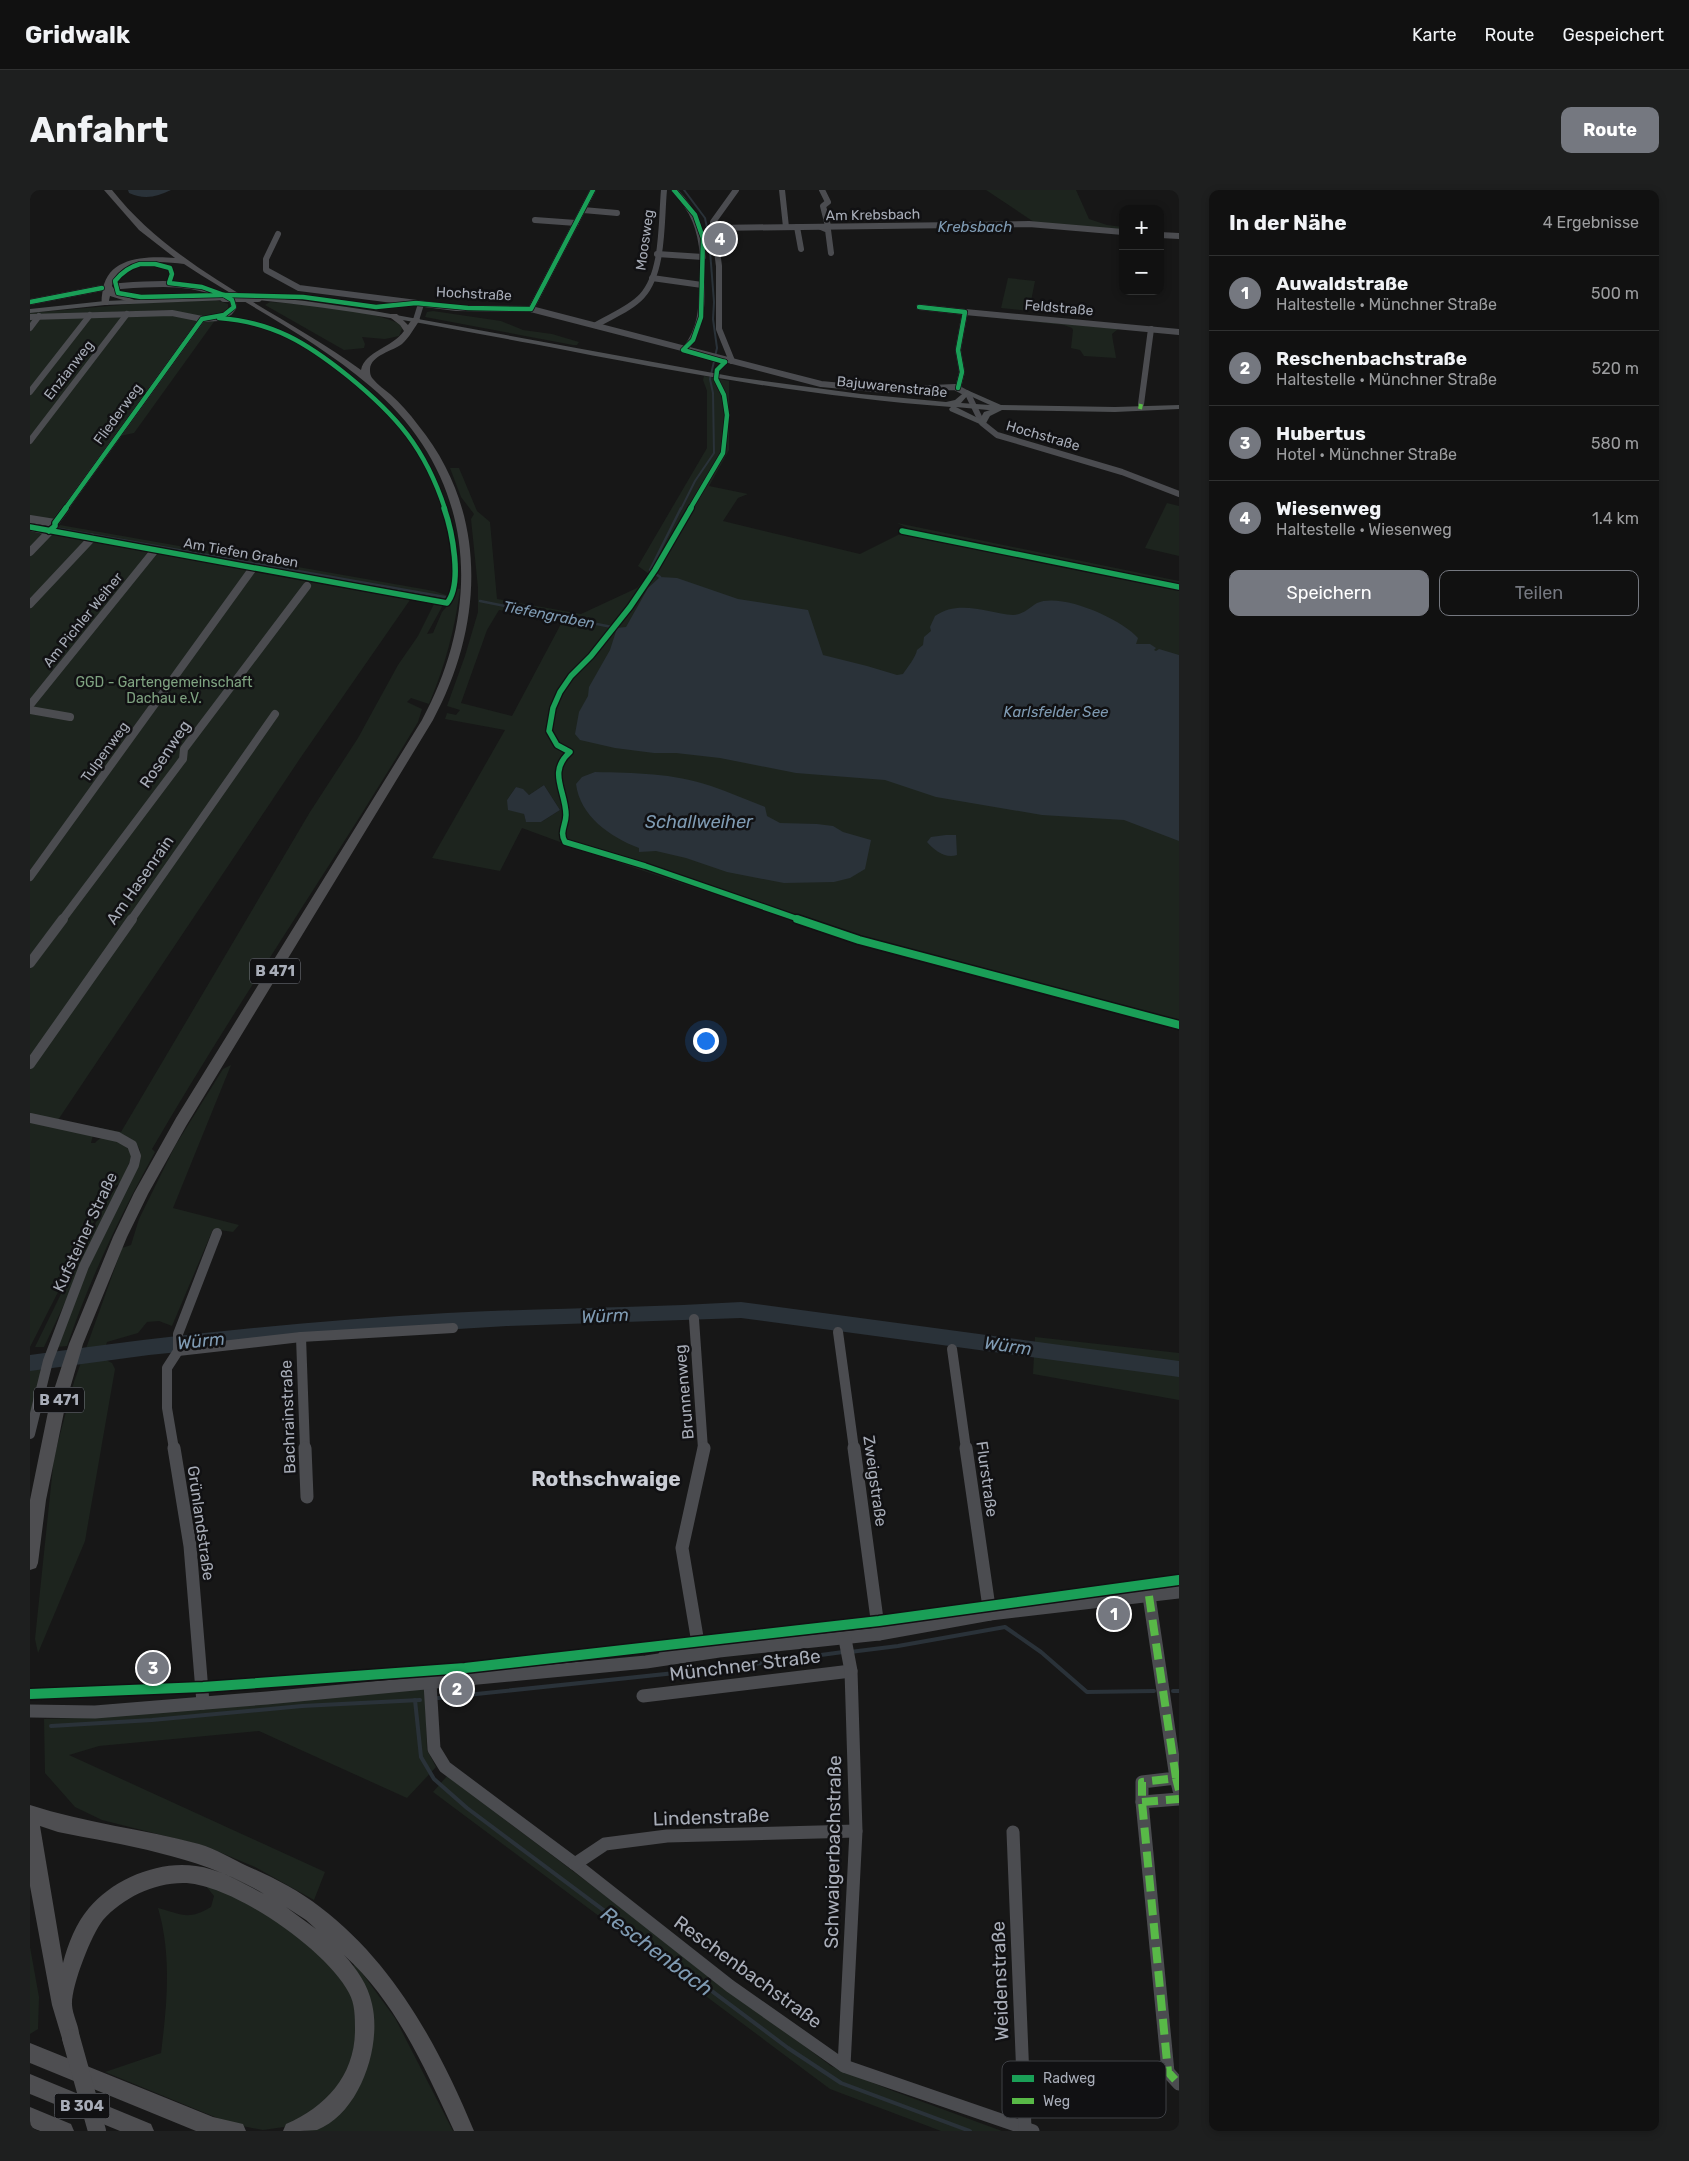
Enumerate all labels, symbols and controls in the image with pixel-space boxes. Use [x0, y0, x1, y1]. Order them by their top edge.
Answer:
text: Gridwalk [25, 21, 130, 49]
text: Karte [1412, 24, 1456, 46]
text: Route [1484, 24, 1534, 46]
text: Gespeichert [1562, 24, 1664, 46]
button: Route [1561, 107, 1659, 153]
text: Anfahrt [30, 109, 168, 151]
map controls [1119, 205, 1164, 295]
button: + [1119, 205, 1164, 250]
street label: Am Krebsbach [826, 206, 920, 224]
street label: Moosweg [632, 208, 658, 272]
text: In der Nähe [1229, 210, 1347, 235]
text: 4 Ergebnisse [1543, 213, 1639, 232]
water label: Krebsbach [938, 218, 1012, 236]
pin: 4 [704, 220, 736, 258]
button: − [1119, 250, 1164, 295]
text: Auwaldstraße [1276, 272, 1408, 295]
street label: Hochstraße [436, 284, 513, 304]
text: 1 [1241, 284, 1249, 303]
text: 500 m [1591, 284, 1639, 303]
text: Haltestelle · Münchner Straße [1276, 295, 1497, 314]
street label: Feldstraße [1024, 297, 1094, 319]
street label: Enzianweg [40, 337, 98, 403]
text: Reschenbachstraße [1276, 347, 1467, 370]
text: 2 [1240, 359, 1250, 378]
text: 520 m [1592, 359, 1639, 378]
text: Haltestelle · Münchner Straße [1276, 370, 1497, 389]
street label: Bajuwarenstraße [836, 373, 948, 401]
street label: Fliederweg [90, 380, 146, 448]
street label: Hochstraße [1004, 417, 1082, 455]
text: Hubertus [1276, 422, 1366, 445]
text: 3 [1240, 434, 1250, 453]
text: 580 m [1591, 434, 1639, 453]
text: Hotel · Münchner Straße [1276, 445, 1457, 464]
text: Wiesenweg [1276, 497, 1381, 520]
text: 4 [1240, 509, 1250, 528]
text: 1.4 km [1592, 509, 1639, 528]
text: Haltestelle · Wiesenweg [1276, 520, 1452, 539]
street label: Am Tiefen Graben [182, 535, 300, 571]
street label: Am Pichler Weiher [40, 569, 127, 671]
button: Speichern [1229, 570, 1429, 616]
button: Teilen [1439, 570, 1639, 616]
water label: Tiefengraben [502, 597, 596, 633]
park label: GGD - Gartengemeinschaft Dachau e.V. [75, 674, 253, 707]
water label: Karlsfelder See [1004, 703, 1109, 721]
street label: Rosenweg [135, 717, 195, 791]
street label: Tulpenweg [77, 718, 133, 786]
water label: Schallweiher [645, 811, 754, 833]
street label: Am Hasenrain [102, 832, 178, 928]
road number: B 471 [250, 958, 300, 984]
your location [693, 1028, 719, 1054]
street label: Kufsteiner Straße [49, 1169, 121, 1295]
water label: Würm [581, 1304, 629, 1328]
water label: Würm [176, 1328, 226, 1354]
water label: Würm [983, 1332, 1033, 1360]
street label: Brunnenweg [670, 1344, 698, 1440]
street label: Bachrainstraße [277, 1360, 299, 1474]
road number: B 471 [34, 1388, 84, 1412]
street label: Zweigstraße [859, 1434, 891, 1528]
street label: Flurstraße [972, 1440, 1002, 1518]
street label: Grünlandstraße [184, 1464, 218, 1582]
district label: Rothschwaige [531, 1466, 681, 1491]
pin: 1 [1098, 1595, 1130, 1633]
street label: Münchner Straße [668, 1644, 822, 1686]
pin: 3 [137, 1649, 169, 1687]
pin: 2 [441, 1670, 473, 1708]
street label: Schwaigerbachstraße [820, 1755, 846, 1949]
street label: Lindenstraße [652, 1803, 770, 1831]
water label: Reschenbach [596, 1901, 718, 2001]
street label: Reschenbachstraße [670, 1911, 826, 2033]
street label: Weidenstraße [986, 1921, 1014, 2041]
legend [1002, 2061, 1166, 2118]
text: Radweg [1043, 2070, 1095, 2087]
text: Weg [1043, 2093, 1070, 2110]
road number: B 304 [54, 2094, 110, 2118]

